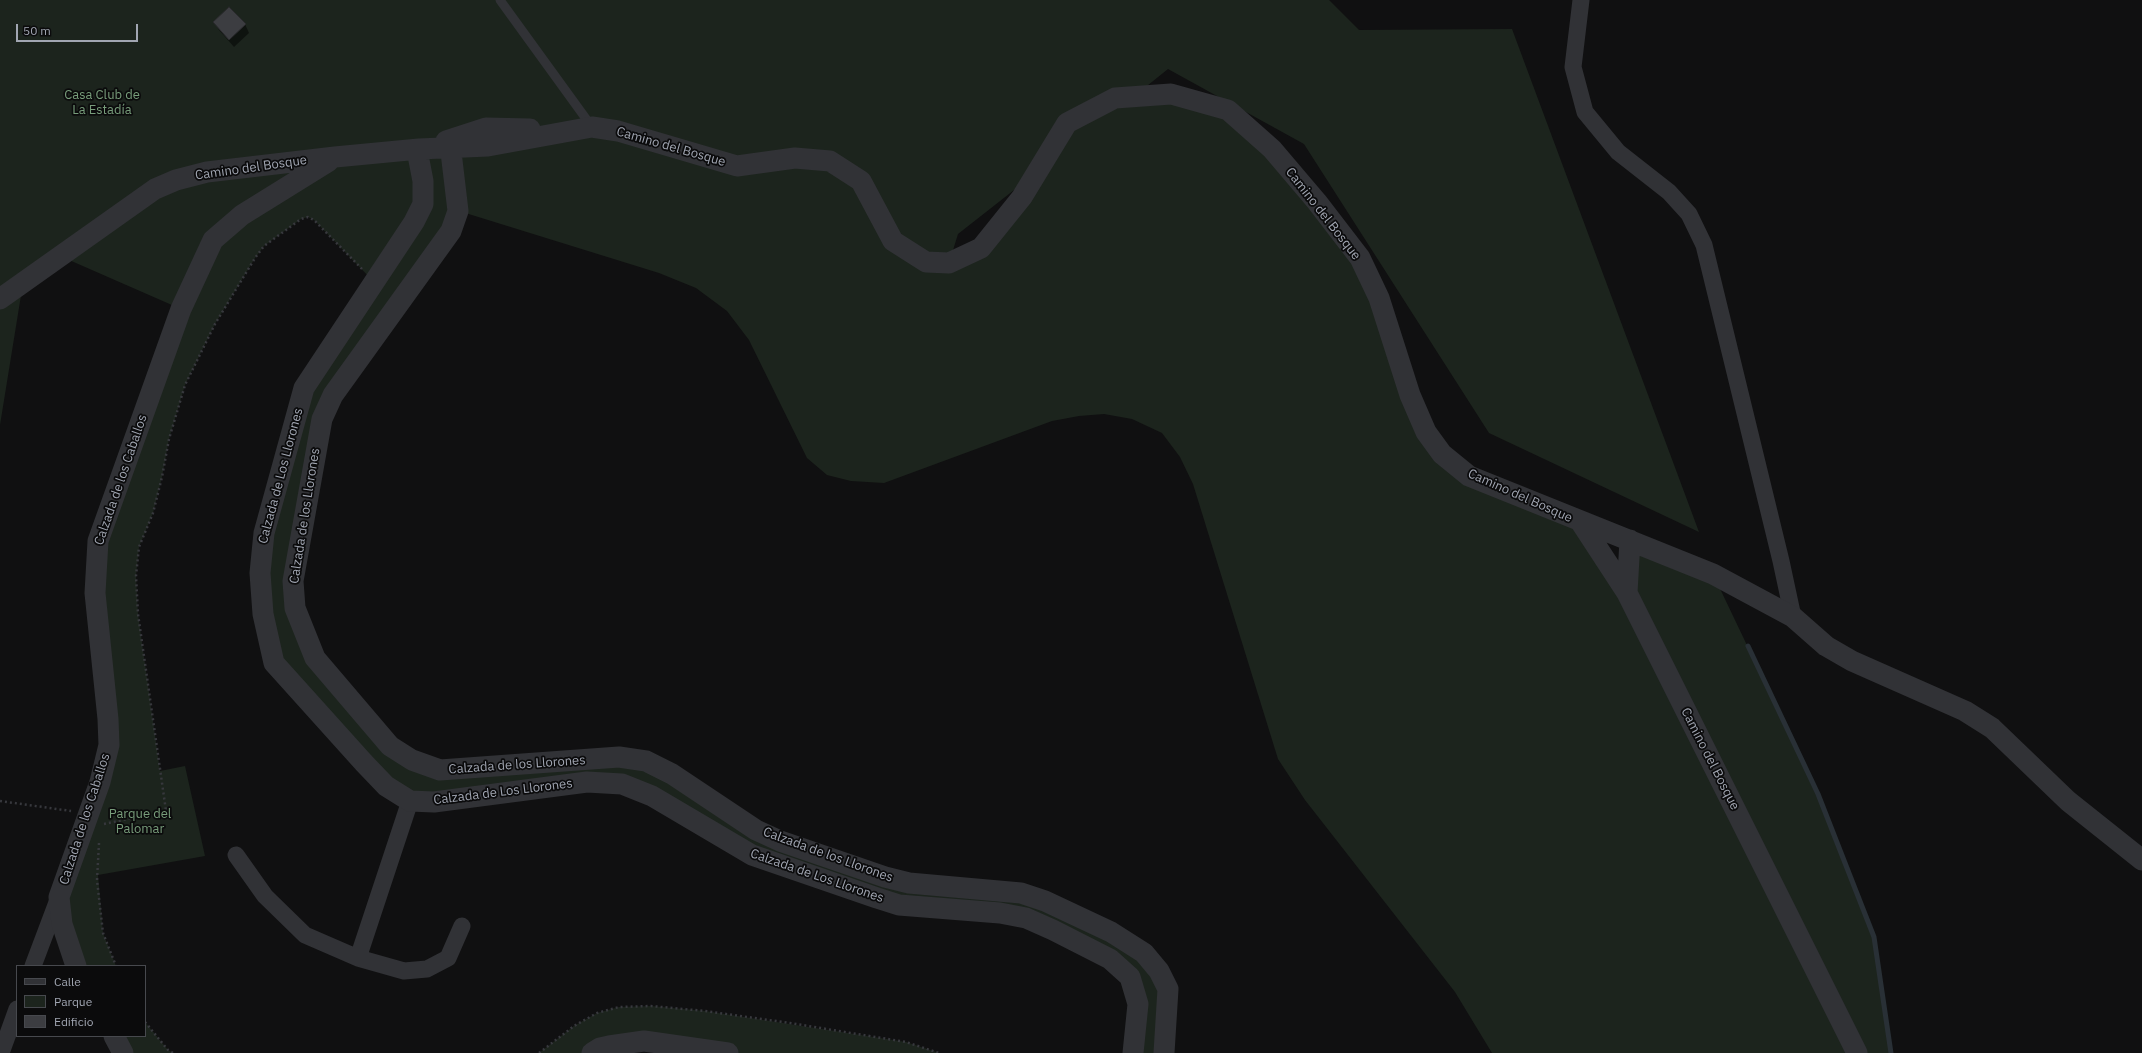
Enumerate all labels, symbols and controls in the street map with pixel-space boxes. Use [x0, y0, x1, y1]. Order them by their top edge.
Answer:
scale bar [18, 16, 140, 42]
text: 50 m [23, 23, 51, 38]
park label: Casa Club de La Estadía [64, 87, 140, 118]
street label: Camino del Bosque [615, 124, 727, 170]
street label: Camino del Bosque [194, 152, 308, 184]
street label: Camino del Bosque [1282, 165, 1364, 263]
street label: Calzada de Los Llorones [255, 406, 307, 546]
street label: Calzada de los Caballos [91, 413, 151, 547]
street label: Calzada de los Llorones [287, 447, 323, 585]
street label: Camino del Bosque [1465, 466, 1575, 526]
street label: Camino del Bosque [1677, 705, 1743, 813]
street label: Calzada de los Caballos [56, 751, 114, 887]
street label: Calzada de los Llorones [448, 752, 586, 778]
street label: Calzada de Los Llorones [433, 776, 573, 808]
park label: Parque del Palomar [109, 806, 171, 837]
street label: Calzada de los Llorones [761, 824, 895, 886]
street label: Calzada de Los Llorones [748, 846, 886, 906]
legend [16, 965, 146, 1037]
text: Calle [54, 974, 81, 989]
text: Parque [54, 994, 92, 1009]
text: Edificio [54, 1014, 93, 1029]

